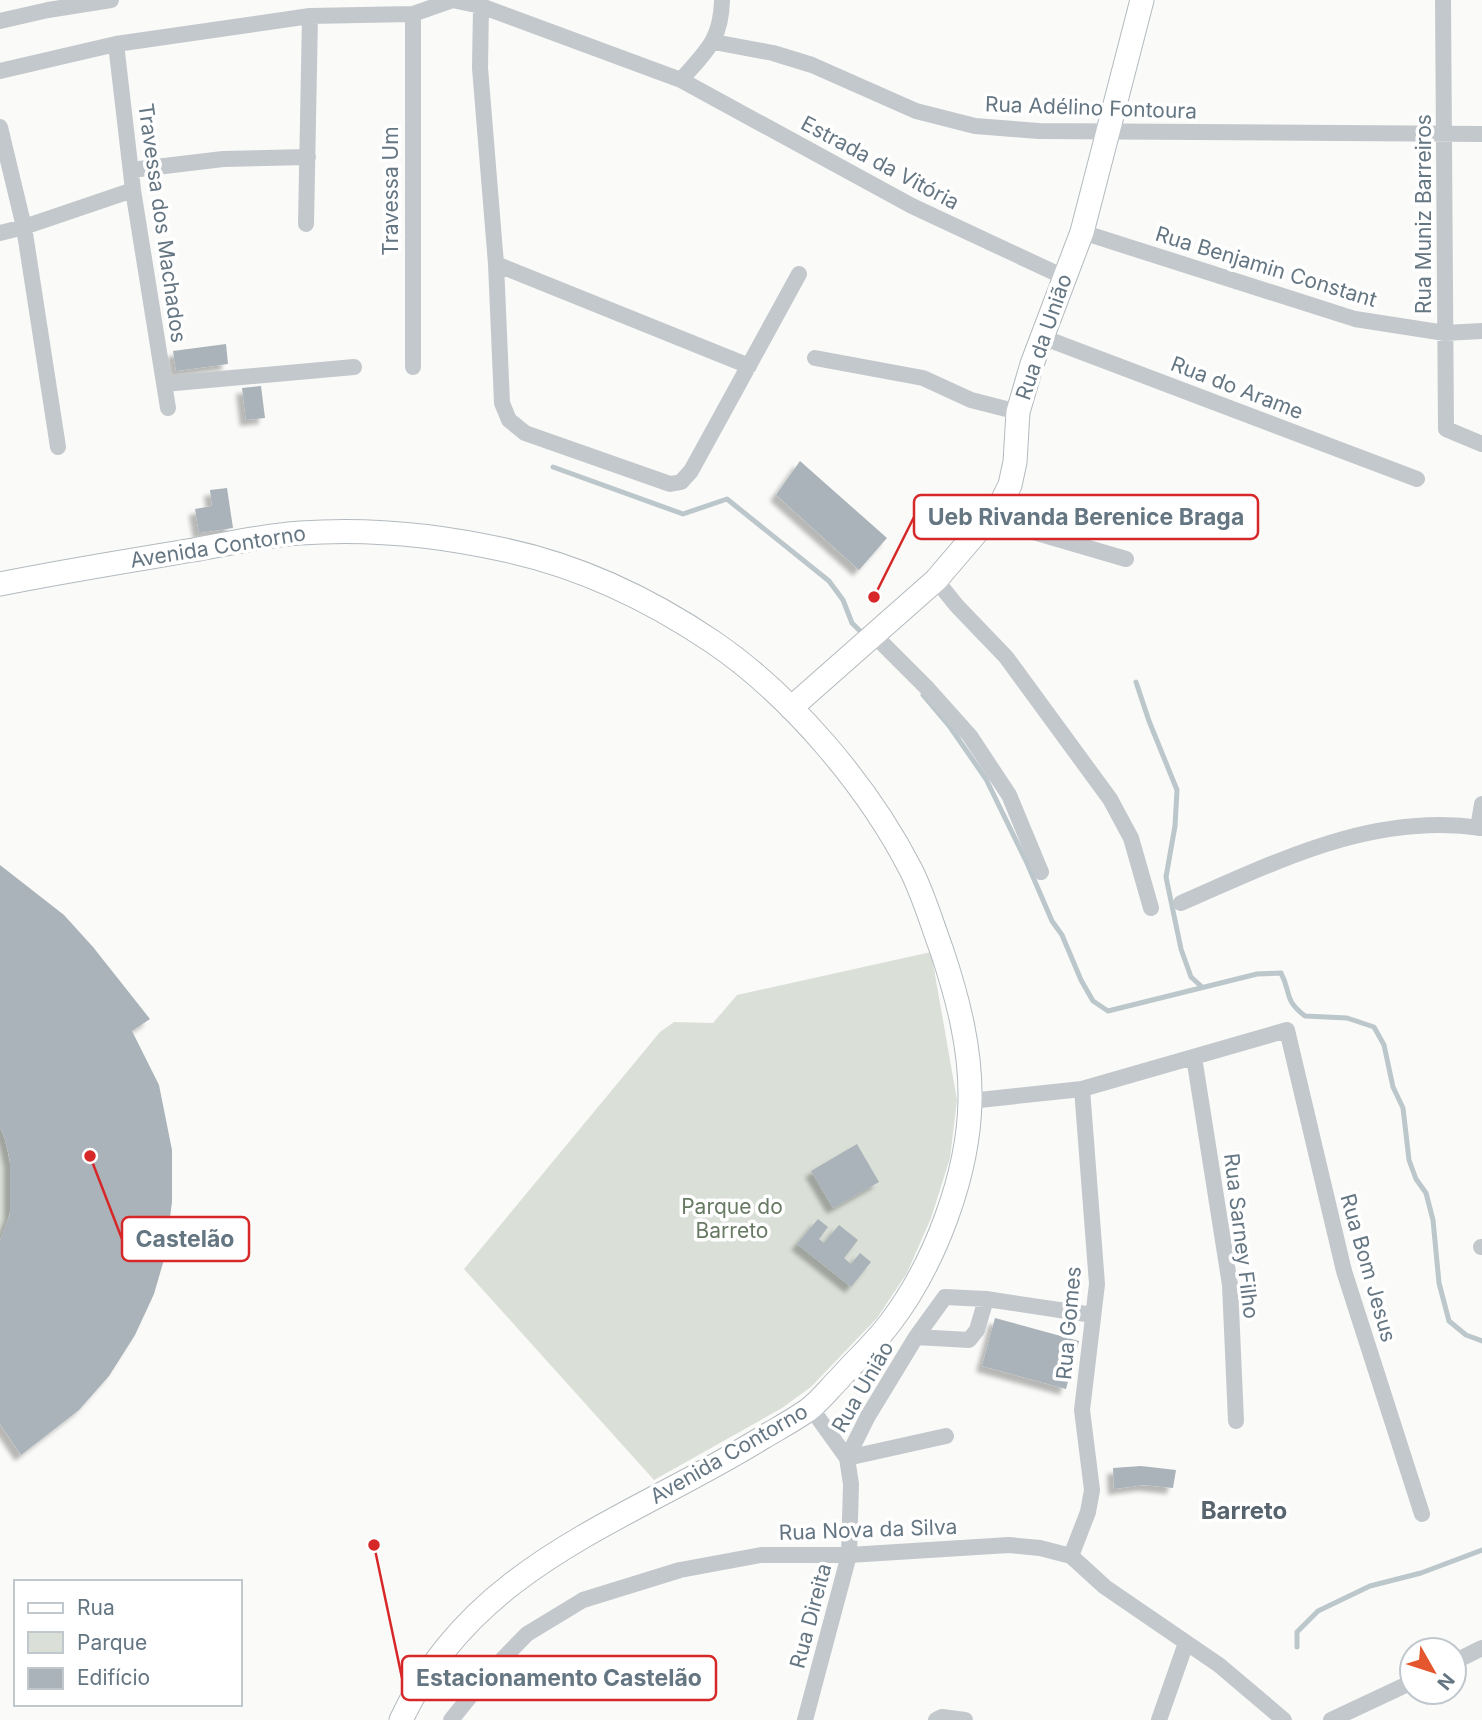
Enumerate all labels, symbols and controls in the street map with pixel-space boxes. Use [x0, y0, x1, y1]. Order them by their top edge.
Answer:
street label: Rua Adélino Fontoura [985, 91, 1198, 124]
street label: Travessa dos Machados [133, 102, 192, 344]
street label: Estrada da Vitória [797, 110, 964, 215]
street label: Rua Muniz Barreiros [1411, 114, 1436, 314]
street label: Travessa Um [378, 126, 403, 256]
street label: Rua Benjamin Constant [1152, 221, 1380, 312]
street label: Rua da União [1010, 271, 1077, 403]
street label: Rua do Arame [1167, 351, 1307, 424]
callout: Ueb Rivanda Berenice Braga [914, 495, 1258, 539]
text: Ueb Rivanda Berenice Braga [928, 503, 1244, 531]
street label: Avenida Contorno [128, 520, 308, 573]
street label: Rua Sarney Filho [1219, 1152, 1264, 1320]
street label: Rua Bom Jesus [1335, 1191, 1402, 1345]
park label: Parque do Barreto [681, 1194, 783, 1243]
callout: Castelão [122, 1217, 249, 1261]
text: Castelão [136, 1225, 234, 1253]
street label: Rua Gomes [1051, 1265, 1086, 1381]
street label: Rua União [826, 1337, 899, 1437]
street label: Avenida Contorno [646, 1398, 812, 1509]
district label: Barreto [1201, 1496, 1287, 1525]
street label: Rua Nova da Silva [778, 1514, 958, 1545]
street label: Rua Direita [785, 1561, 837, 1671]
legend [14, 1580, 242, 1706]
text: Rua [77, 1595, 115, 1620]
text: Parque [77, 1630, 147, 1655]
north arrow [1398, 1636, 1468, 1706]
callout: Estacionamento Castelão [402, 1656, 716, 1700]
text: Estacionamento Castelão [416, 1664, 702, 1692]
text: Edifício [77, 1665, 150, 1690]
text: N [1432, 1669, 1459, 1694]

